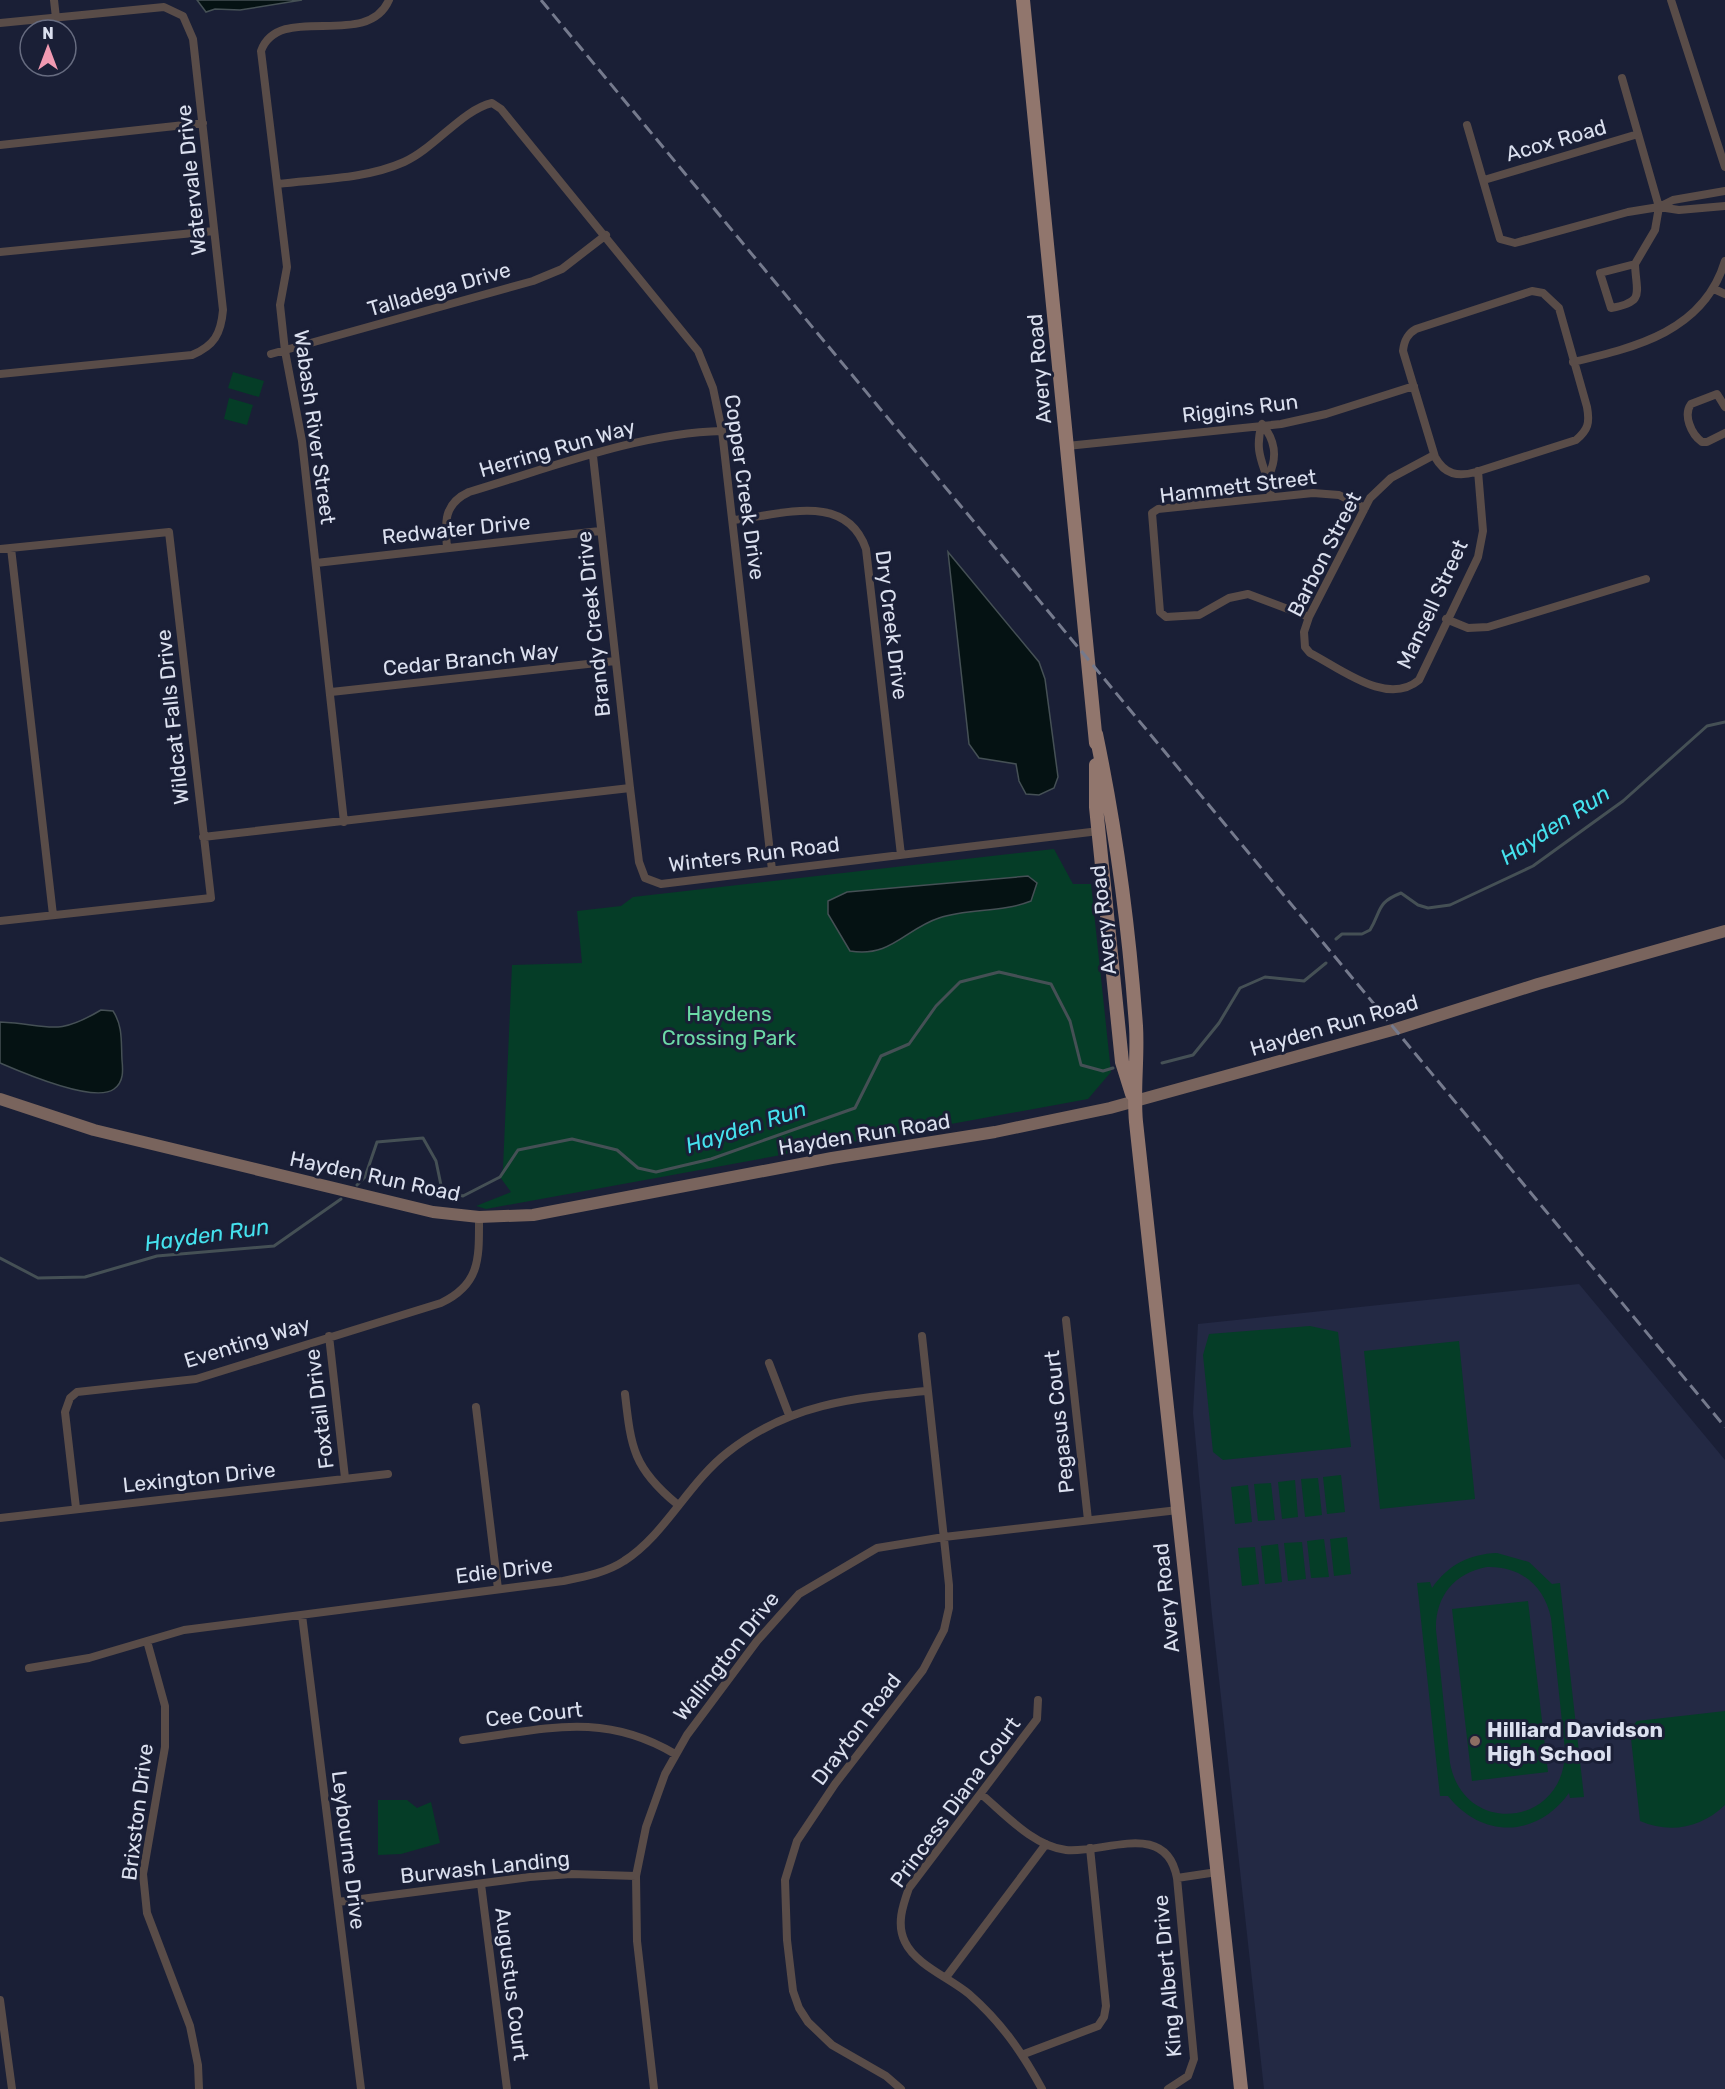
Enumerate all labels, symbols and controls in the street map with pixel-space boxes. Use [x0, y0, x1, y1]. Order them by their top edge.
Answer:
north arrow [18, 18, 78, 78]
text: N [42, 24, 54, 43]
street label: Watervale Drive [171, 104, 211, 256]
street label: Acox Road [1503, 114, 1609, 166]
street label: Talladega Drive [365, 257, 513, 321]
street label: Avery Road [1022, 313, 1056, 425]
street label: Wabash River Street [289, 328, 341, 526]
street label: Riggins Run [1181, 388, 1299, 428]
street label: Copper Creek Drive [720, 393, 770, 581]
street label: Herring Run Way [476, 414, 638, 482]
street label: Hammett Street [1158, 464, 1318, 508]
street label: Barbon Street [1282, 487, 1366, 621]
street label: Redwater Drive [381, 509, 531, 549]
street label: Brandy Creek Drive [571, 530, 615, 718]
street label: Mansell Street [1391, 535, 1473, 673]
street label: Dry Creek Drive [870, 549, 914, 701]
street label: Wildcat Falls Drive [150, 628, 194, 806]
street label: Cedar Branch Way [382, 637, 561, 681]
water label: Hayden Run [1495, 779, 1615, 871]
street label: Winters Run Road [667, 831, 841, 877]
street label: Avery Road [1085, 864, 1121, 976]
street label: Hayden Run Road [1247, 989, 1421, 1061]
park label: Haydens Crossing Park [662, 1001, 796, 1050]
water label: Hayden Run [682, 1095, 810, 1159]
street label: Hayden Run Road [776, 1108, 952, 1160]
street label: Hayden Run Road [287, 1146, 463, 1206]
water label: Hayden Run [143, 1213, 271, 1257]
street label: Eventing Way [181, 1311, 314, 1373]
street label: Foxtail Drive [299, 1348, 339, 1470]
street label: Pegasus Court [1039, 1349, 1079, 1495]
street label: Lexington Drive [121, 1457, 277, 1497]
street label: Avery Road [1148, 1542, 1184, 1654]
street label: Edie Drive [454, 1552, 554, 1588]
street label: Wallington Drive [668, 1586, 784, 1726]
street label: Drayton Road [806, 1668, 906, 1790]
street label: Cee Court [484, 1696, 584, 1732]
street label: Princess Diana Court [885, 1712, 1025, 1892]
place label: Hilliard Davidson High School [1487, 1717, 1663, 1766]
marker: Hilliard Davidson High School [1468, 1734, 1482, 1748]
street label: Brixston Drive [116, 1742, 158, 1882]
street label: Leybourne Drive [327, 1769, 371, 1931]
street label: Burwash Landing [399, 1846, 571, 1888]
street label: King Albert Drive [1147, 1894, 1187, 2058]
street label: Augustus Court [490, 1906, 534, 2062]

